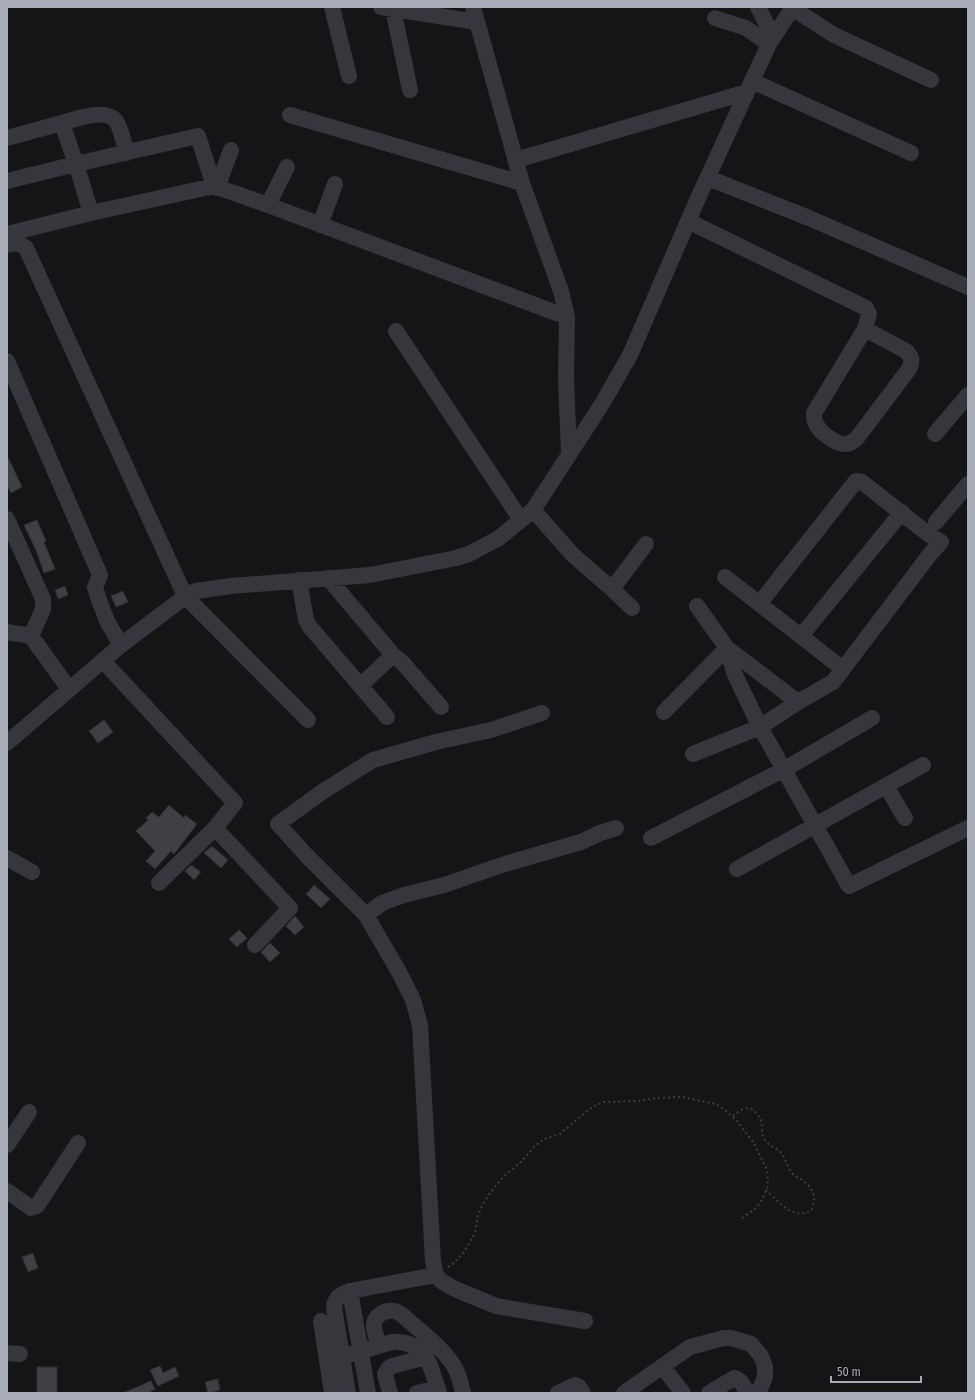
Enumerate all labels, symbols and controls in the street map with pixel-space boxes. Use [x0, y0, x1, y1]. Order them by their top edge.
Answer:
scale bar [831, 1358, 921, 1384]
text: 50 m [837, 1365, 861, 1379]

